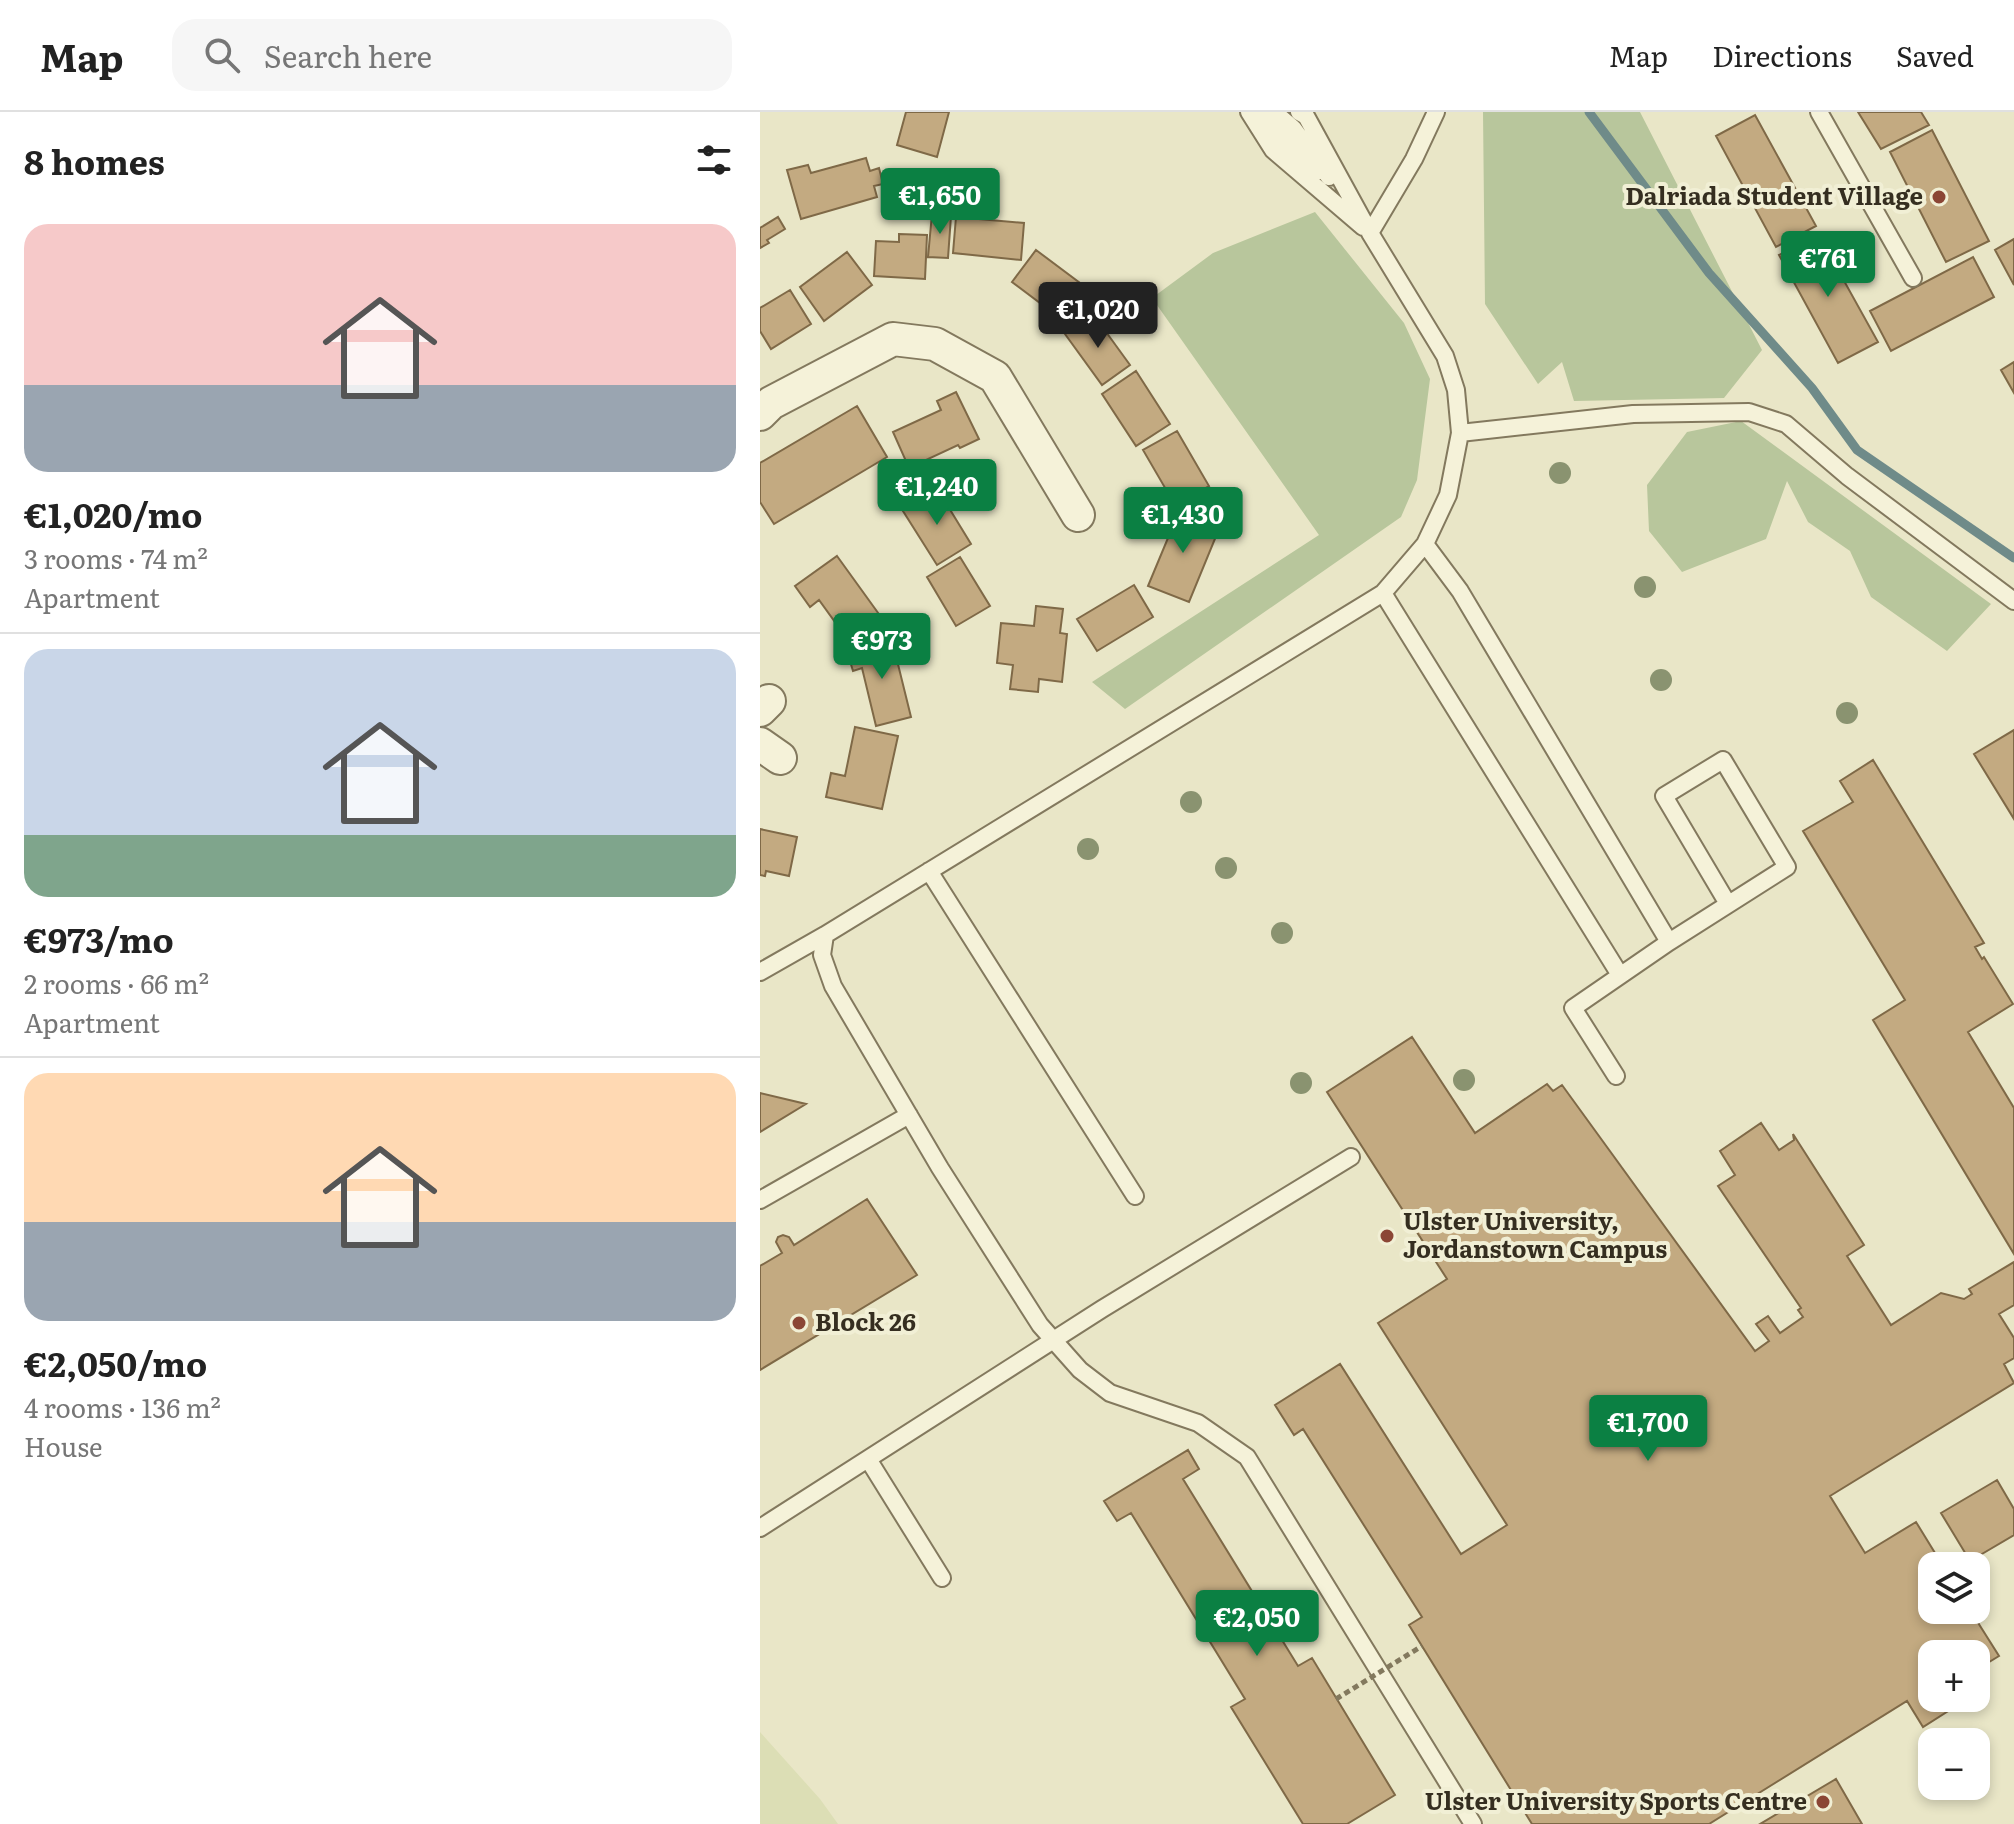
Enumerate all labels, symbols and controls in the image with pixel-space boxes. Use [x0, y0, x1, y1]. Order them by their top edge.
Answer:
search box [172, 19, 732, 91]
text: Map [40, 27, 124, 84]
icon: search [200, 33, 244, 77]
text: Search here [264, 33, 432, 77]
text: Map [1609, 34, 1668, 76]
text: Directions [1712, 34, 1852, 76]
text: Saved [1896, 34, 1974, 76]
text: 8 homes [24, 135, 165, 185]
icon: filters [692, 138, 736, 182]
pin: €1,650 [875, 168, 1005, 236]
text: €1,650 [899, 174, 981, 213]
place label: Dalriada Student Village [1625, 177, 1923, 212]
marker: Dalriada Student Village [1930, 188, 1948, 206]
pin: €761 [1781, 231, 1875, 299]
text: €761 [1799, 237, 1857, 276]
icon: home [308, 276, 452, 420]
pin: €1,020 [1033, 282, 1163, 350]
text: €1,020 [1057, 288, 1139, 327]
pin: €1,240 [872, 459, 1002, 527]
text: €1,240 [896, 465, 979, 504]
pin: €1,430 [1118, 487, 1248, 555]
text: €1,020/mo [24, 488, 202, 538]
text: €1,430 [1142, 493, 1224, 532]
text: 3 rooms · 74 m² [24, 538, 208, 577]
text: Apartment [24, 577, 160, 616]
pin: €973 [835, 613, 929, 681]
text: €973 [851, 619, 913, 658]
icon: home [308, 701, 452, 845]
text: €973/mo [24, 913, 174, 963]
text: 2 rooms · 66 m² [24, 963, 209, 1002]
text: Apartment [24, 1002, 160, 1041]
icon: home [308, 1125, 452, 1269]
place label: Ulster University, Jordanstown Campus [1403, 1202, 1667, 1265]
marker: Ulster University, Jordanstown Campus [1378, 1227, 1396, 1245]
place label: Block 26 [815, 1303, 916, 1338]
marker: Block 26 [790, 1314, 808, 1332]
text: €2,050/mo [24, 1337, 207, 1387]
text: 4 rooms · 136 m² [24, 1387, 221, 1426]
pin: €1,700 [1583, 1395, 1713, 1463]
text: €1,700 [1607, 1401, 1689, 1440]
text: House [24, 1426, 102, 1465]
map controls [1918, 1552, 1990, 1800]
button: layers [1918, 1552, 1990, 1624]
pin: €2,050 [1192, 1590, 1322, 1658]
text: €2,050 [1214, 1596, 1300, 1635]
button: + [1918, 1640, 1990, 1712]
button: − [1918, 1728, 1990, 1800]
place label: Ulster University Sports Centre [1425, 1782, 1807, 1817]
marker: Ulster University Sports Centre [1814, 1793, 1832, 1811]

